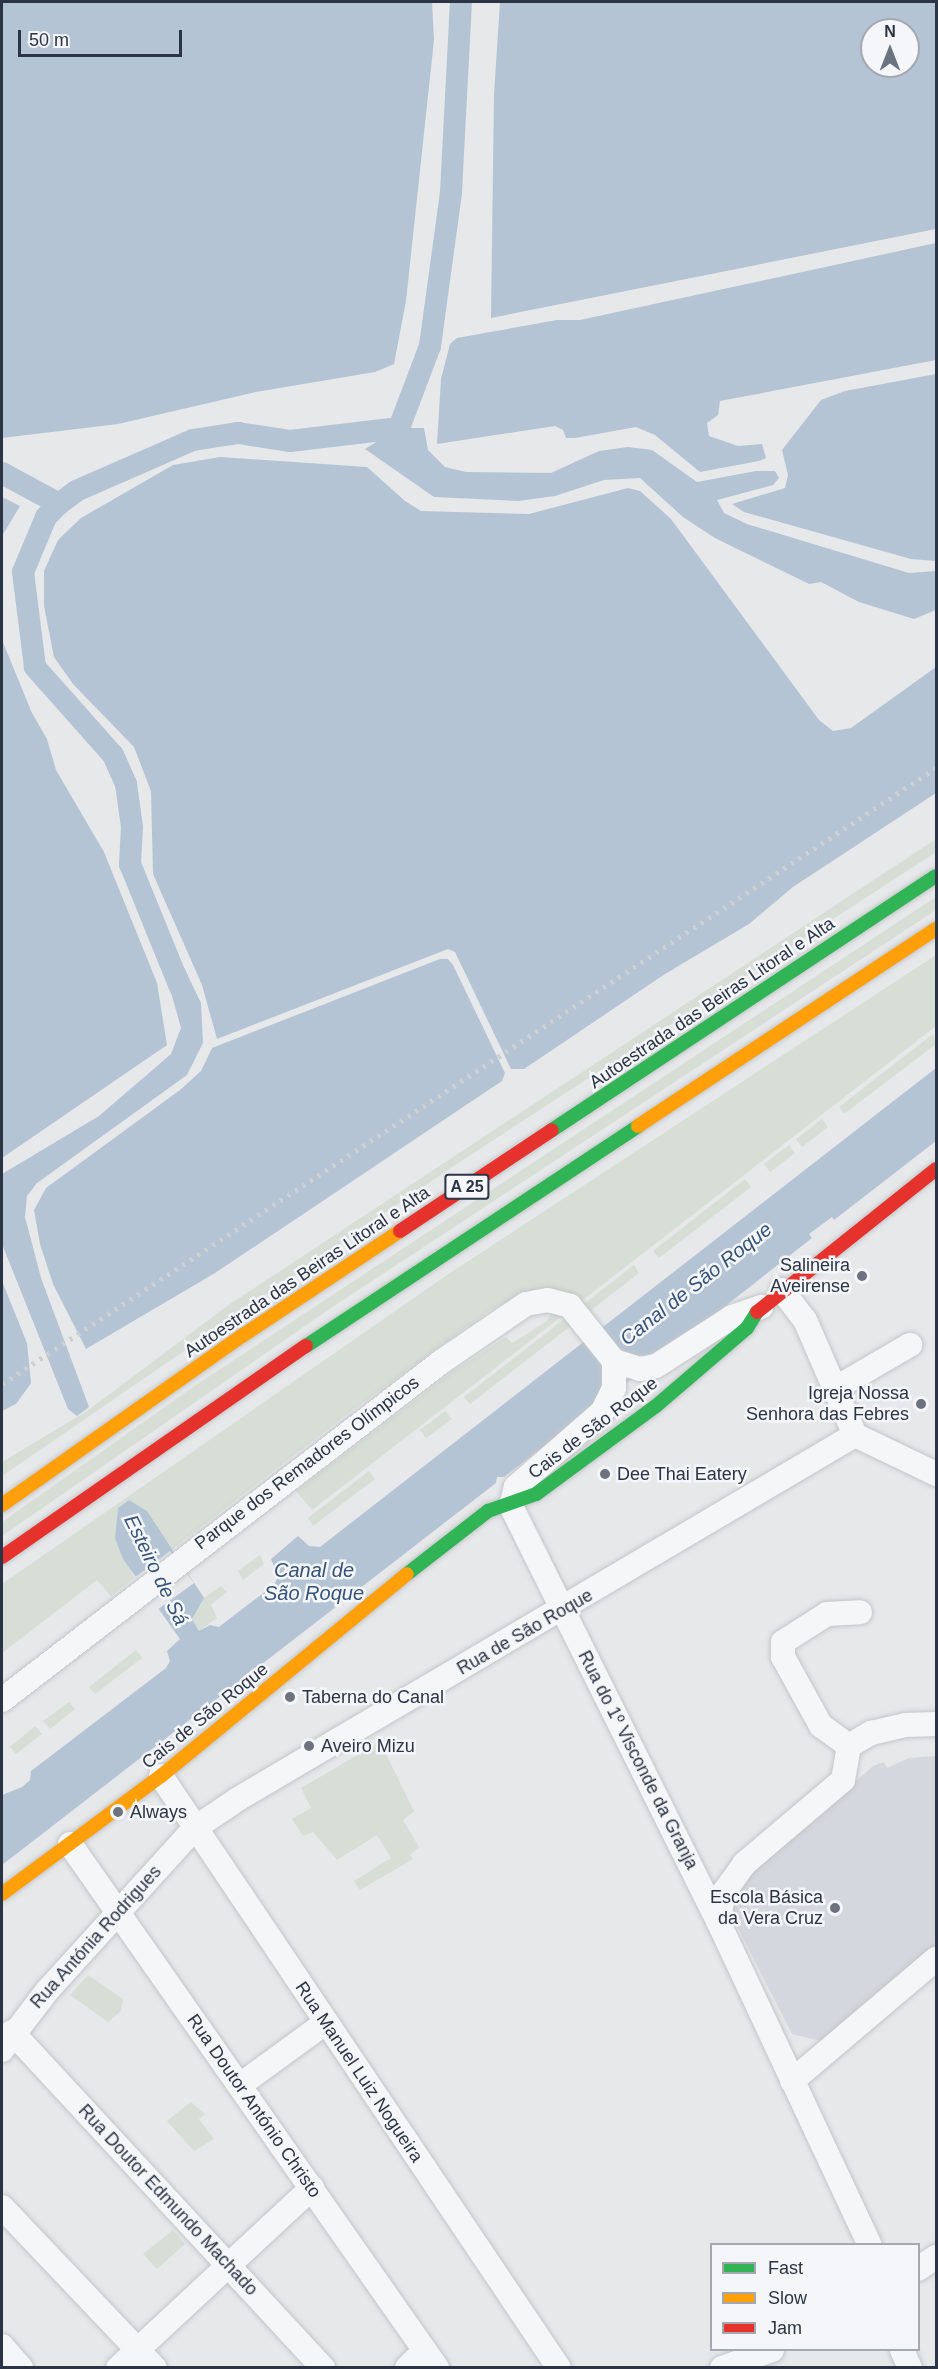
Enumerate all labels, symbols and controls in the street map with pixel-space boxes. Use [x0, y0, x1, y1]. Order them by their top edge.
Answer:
scale bar [21, 18, 184, 56]
north arrow [860, 18, 920, 78]
text: N [884, 23, 896, 40]
text: 50 m [29, 30, 69, 50]
street label: Autoestrada das Beiras Litoral e Alta [585, 912, 839, 1094]
road number: A 25 [443, 1174, 491, 1200]
street label: Autoestrada das Beiras Litoral e Alta [180, 1181, 434, 1363]
water label: Canal de São Roque [615, 1217, 777, 1351]
place label: Salineira Aveirense [770, 1255, 850, 1298]
marker: Salineira Aveirense [855, 1269, 869, 1283]
street label: Parque dos Remadores Olímpicos [191, 1372, 423, 1554]
street label: Cais de São Roque [524, 1372, 662, 1484]
place label: Igreja Nossa Senhora das Febres [746, 1383, 909, 1426]
marker: Igreja Nossa Senhora das Febres [914, 1397, 928, 1411]
place label: Dee Thai Eatery [617, 1463, 747, 1485]
marker: Dee Thai Eatery [598, 1467, 612, 1481]
water label: Esteiro de Sá [119, 1511, 193, 1629]
water label: Canal de São Roque [264, 1558, 364, 1605]
street label: Rua de São Roque [453, 1584, 597, 1680]
street label: Rua do 1º Visconde da Granja [573, 1647, 703, 1873]
street label: Cais de São Roque [138, 1658, 272, 1774]
place label: Taberna do Canal [302, 1686, 444, 1708]
marker: Taberna do Canal [283, 1690, 297, 1704]
place label: Aveiro Mizu [321, 1735, 415, 1757]
marker: Aveiro Mizu [302, 1739, 316, 1753]
place label: Always [130, 1801, 187, 1823]
marker: Always [111, 1805, 125, 1819]
street label: Rua Antónia Rodrigues [26, 1861, 166, 2013]
place label: Escola Básica da Vera Cruz [710, 1887, 823, 1930]
marker: Escola Básica da Vera Cruz [828, 1901, 842, 1915]
street label: Rua Manuel Luiz Nogueira [290, 1978, 428, 2166]
street label: Rua Doutor António Christo [182, 2010, 326, 2202]
street label: Rua Doutor Edmundo Machado [74, 2100, 262, 2300]
legend [710, 2243, 920, 2351]
text: Fast [768, 2258, 803, 2278]
text: Slow [768, 2288, 807, 2308]
text: Jam [768, 2318, 802, 2338]

